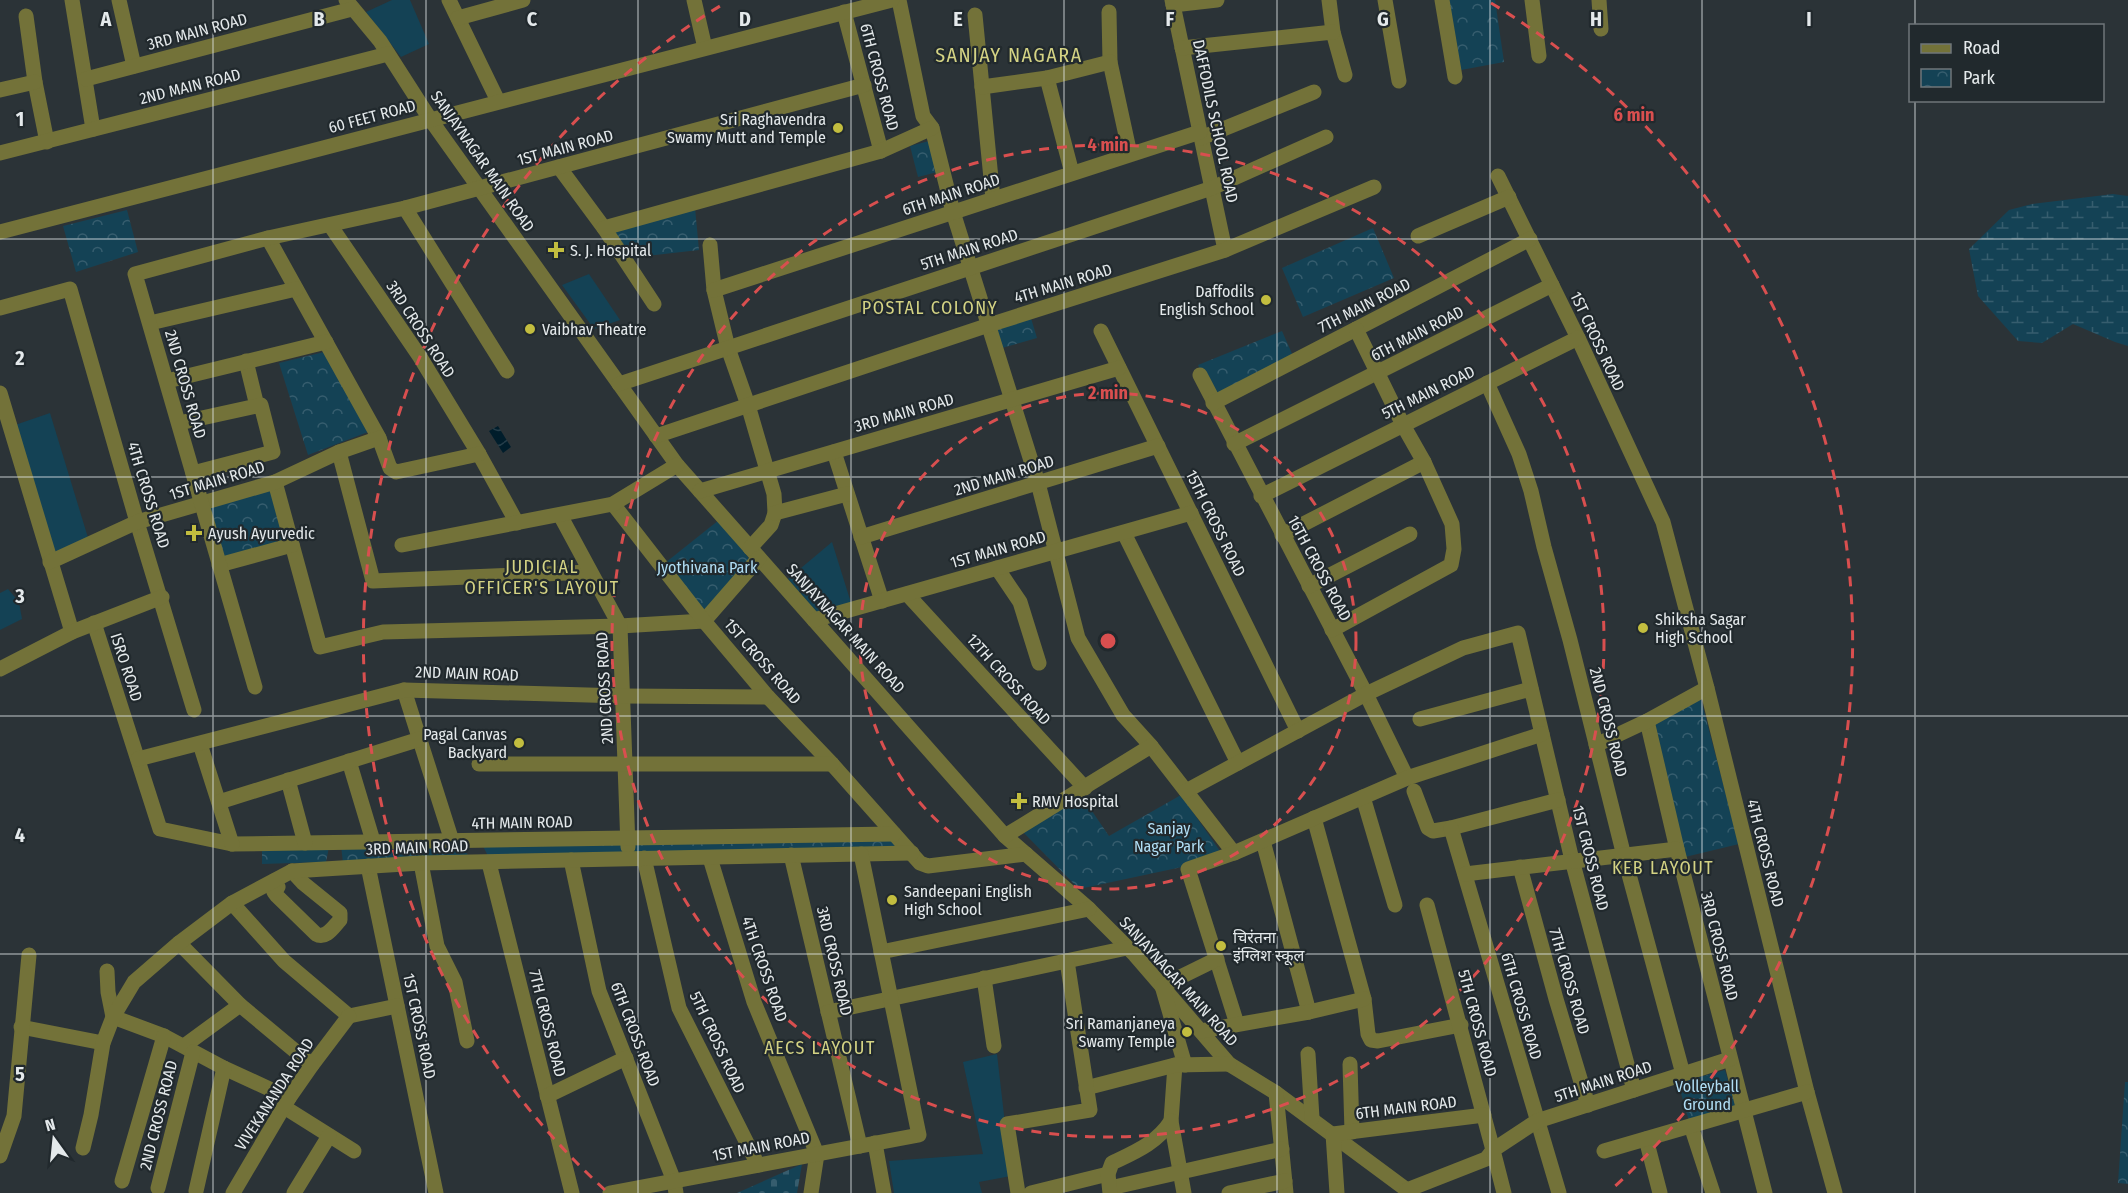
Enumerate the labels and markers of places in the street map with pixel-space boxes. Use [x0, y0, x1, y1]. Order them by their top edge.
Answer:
place label: Sri Raghavendra Swamy Mutt and Temple [667, 110, 826, 147]
marker: Sri Raghavendra Swamy Mutt and Temple [831, 121, 845, 135]
marker: S. J. Hospital [547, 241, 565, 259]
place label: S. J. Hospital [570, 241, 651, 260]
place label: Daffodils English School [1159, 282, 1254, 319]
marker: Daffodils English School [1259, 293, 1273, 307]
place label: Vaibhav Theatre [542, 320, 647, 339]
marker: Vaibhav Theatre [523, 322, 537, 336]
marker: Ayush Ayurvedic [185, 524, 203, 542]
place label: Ayush Ayurvedic [208, 524, 315, 543]
place label: Shiksha Sagar High School [1655, 610, 1746, 647]
marker: Shiksha Sagar High School [1636, 621, 1650, 635]
centre of rings [1098, 631, 1118, 651]
place label: Pagal Canvas Backyard [423, 725, 507, 762]
marker: Pagal Canvas Backyard [512, 736, 526, 750]
marker: RMV Hospital [1010, 792, 1028, 810]
place label: RMV Hospital [1032, 792, 1118, 811]
place label: Sandeepani English High School [904, 882, 1032, 919]
marker: Sandeepani English High School [885, 893, 899, 907]
place label: चिरंतना इंग्लिश स्कूल [1233, 928, 1305, 966]
marker: चिरंतना इंग्लिश स्कूल [1214, 939, 1228, 953]
place label: Sri Ramanjaneya Swamy Temple [1066, 1014, 1175, 1051]
marker: Sri Ramanjaneya Swamy Temple [1180, 1025, 1194, 1039]

